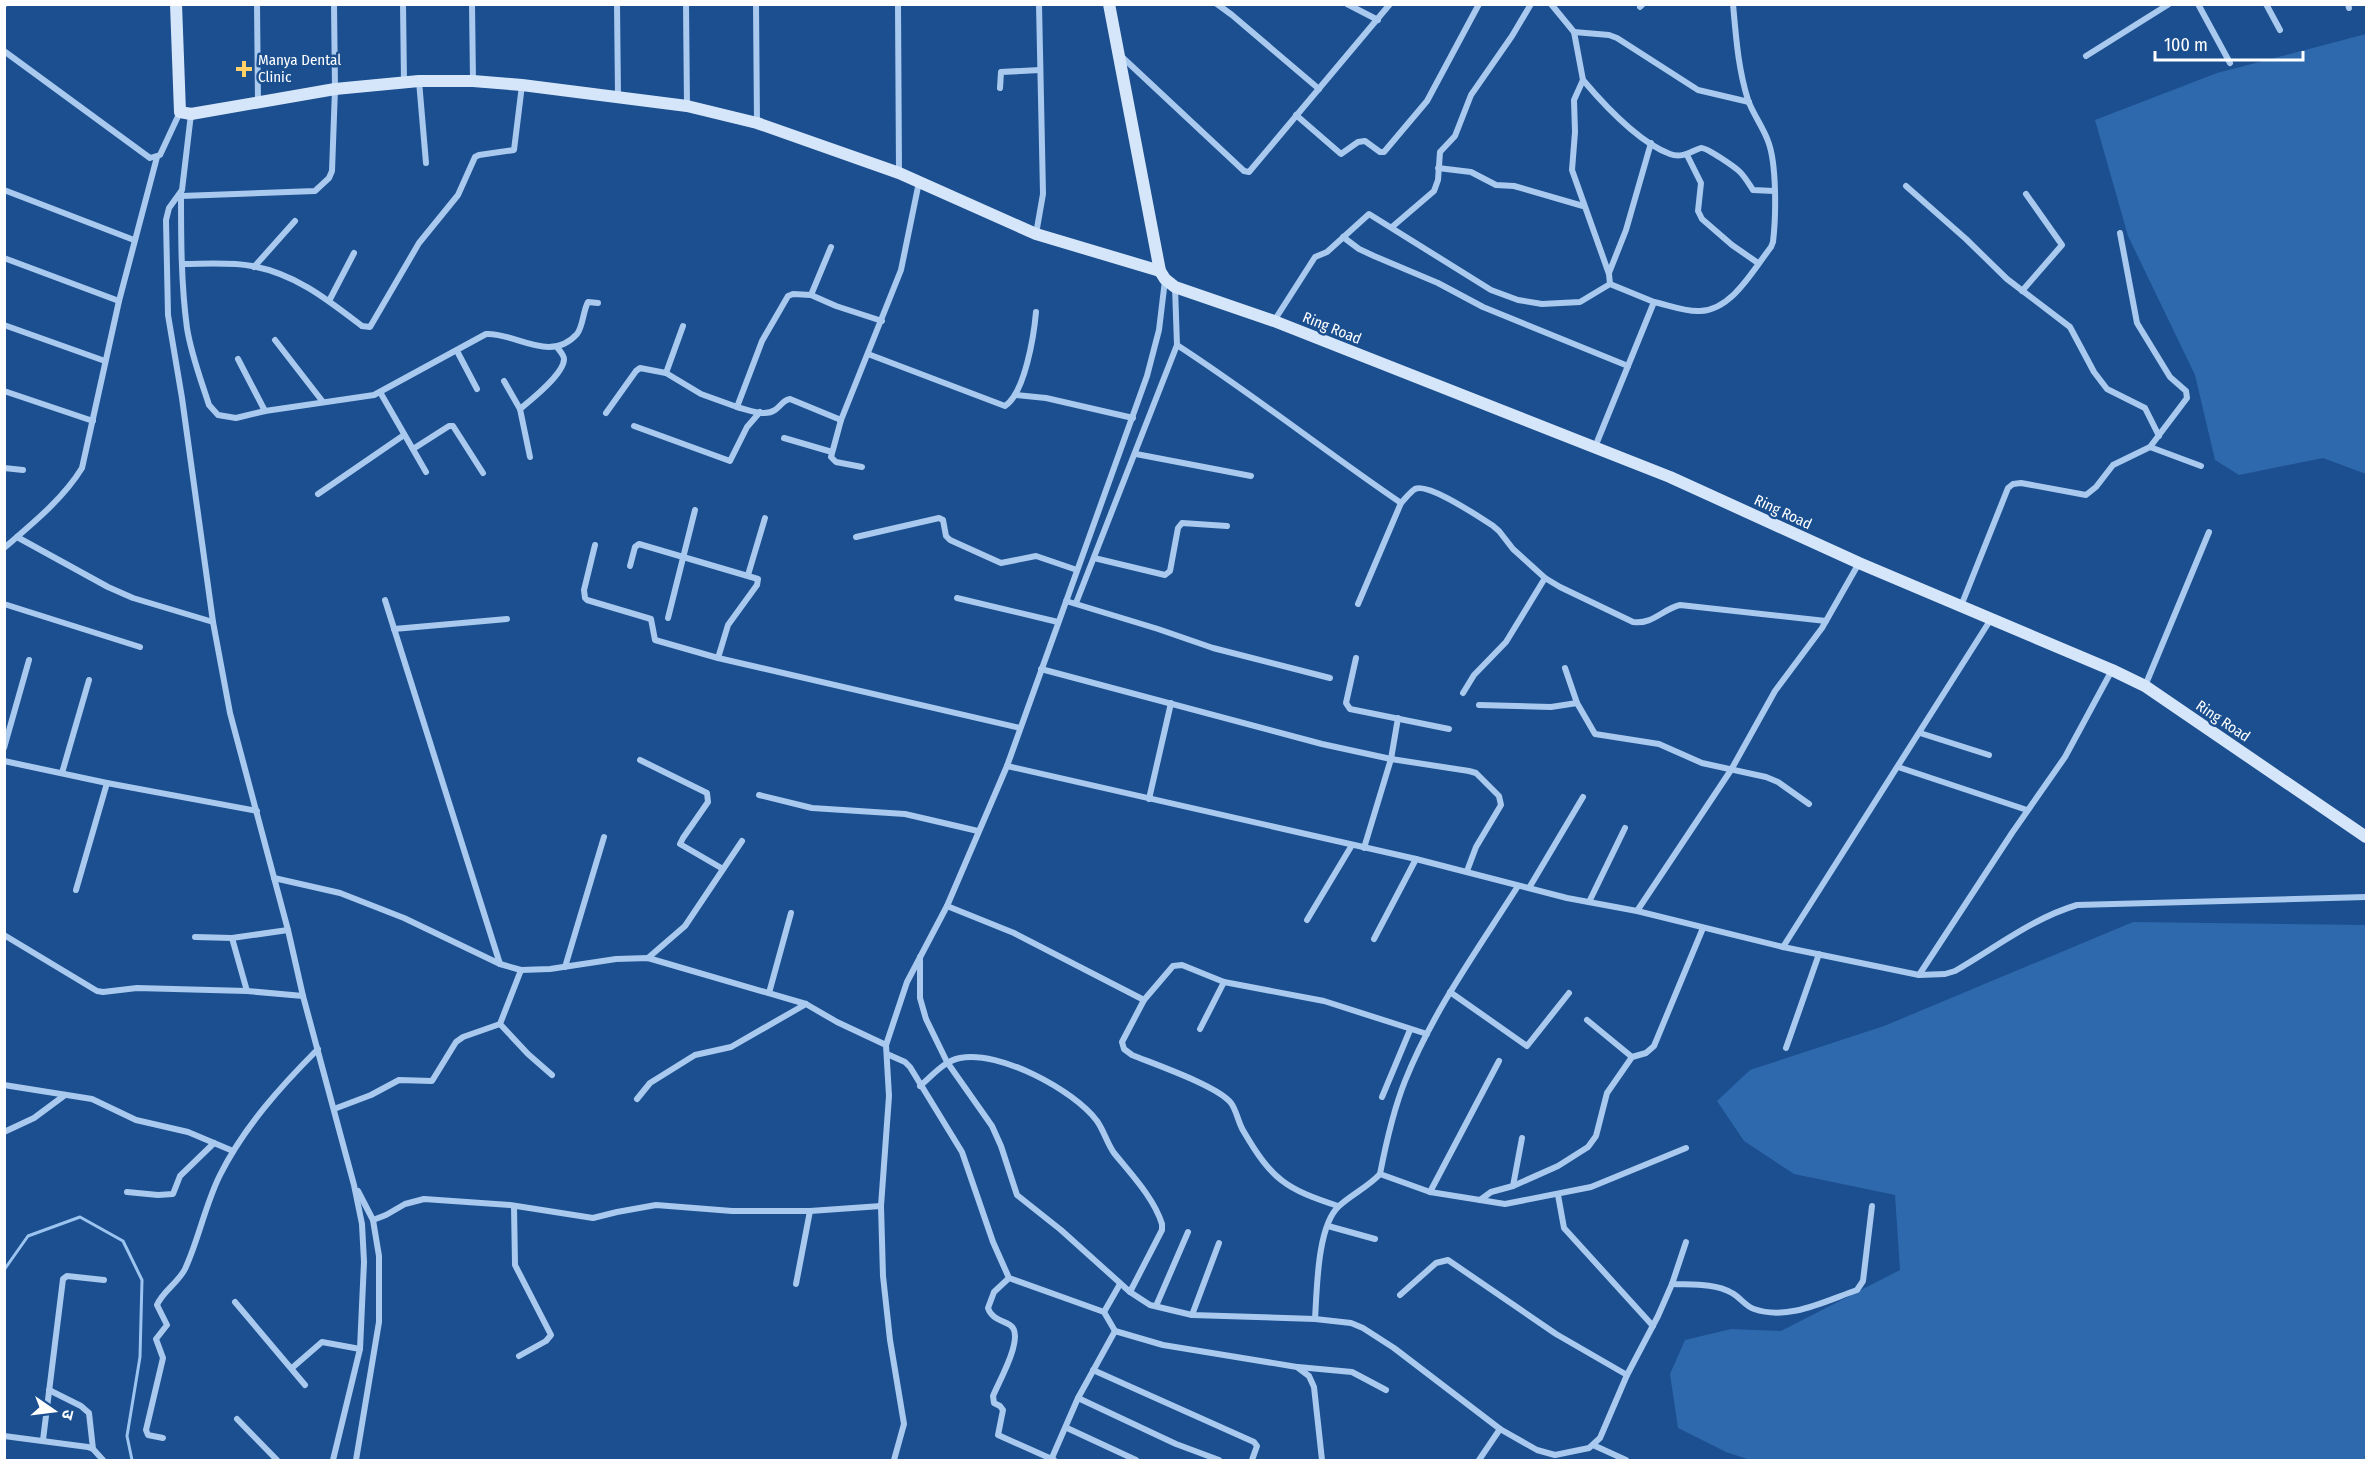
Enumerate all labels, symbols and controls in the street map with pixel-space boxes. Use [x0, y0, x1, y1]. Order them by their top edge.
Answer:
scale bar [2155, 24, 2304, 62]
text: 100 m [2164, 34, 2208, 56]
place label: Manya Dental Clinic [258, 51, 341, 86]
marker: Manya Dental Clinic [235, 60, 253, 78]
street label: Ring Road [1300, 308, 1364, 348]
street label: Ring Road [1751, 491, 1815, 533]
street label: Ring Road [2192, 696, 2254, 746]
north arrow [24, 1381, 84, 1441]
text: उ [58, 1408, 78, 1422]

